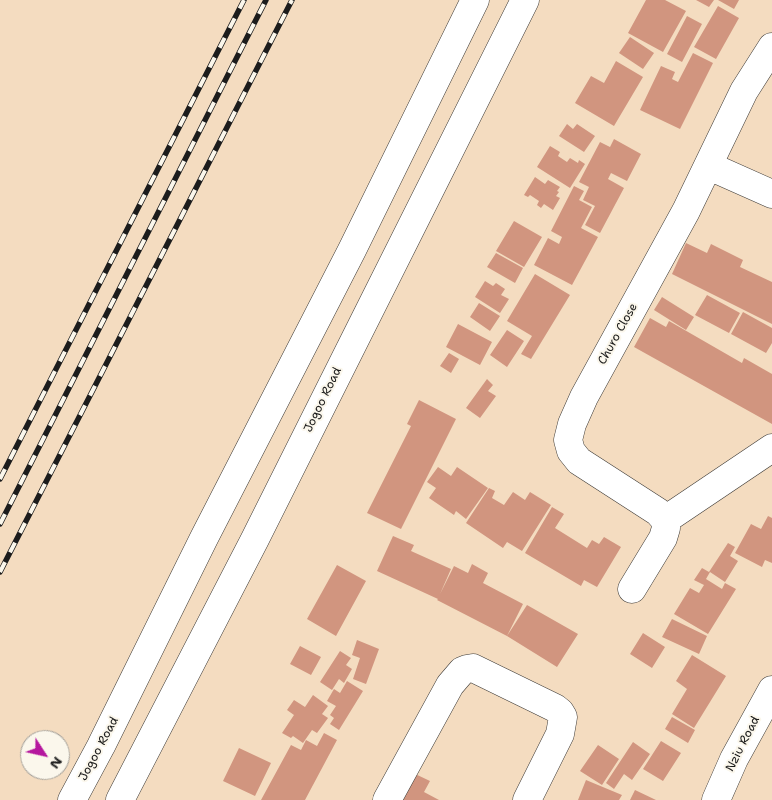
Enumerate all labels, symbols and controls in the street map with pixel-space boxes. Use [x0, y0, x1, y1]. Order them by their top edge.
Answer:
street label: Churo Close [595, 301, 641, 367]
street label: Jogoo Road [301, 365, 345, 435]
street label: Nziu Road [723, 714, 763, 774]
street label: Jogoo Road [76, 715, 122, 783]
north arrow [20, 730, 70, 780]
text: N [46, 753, 67, 773]

